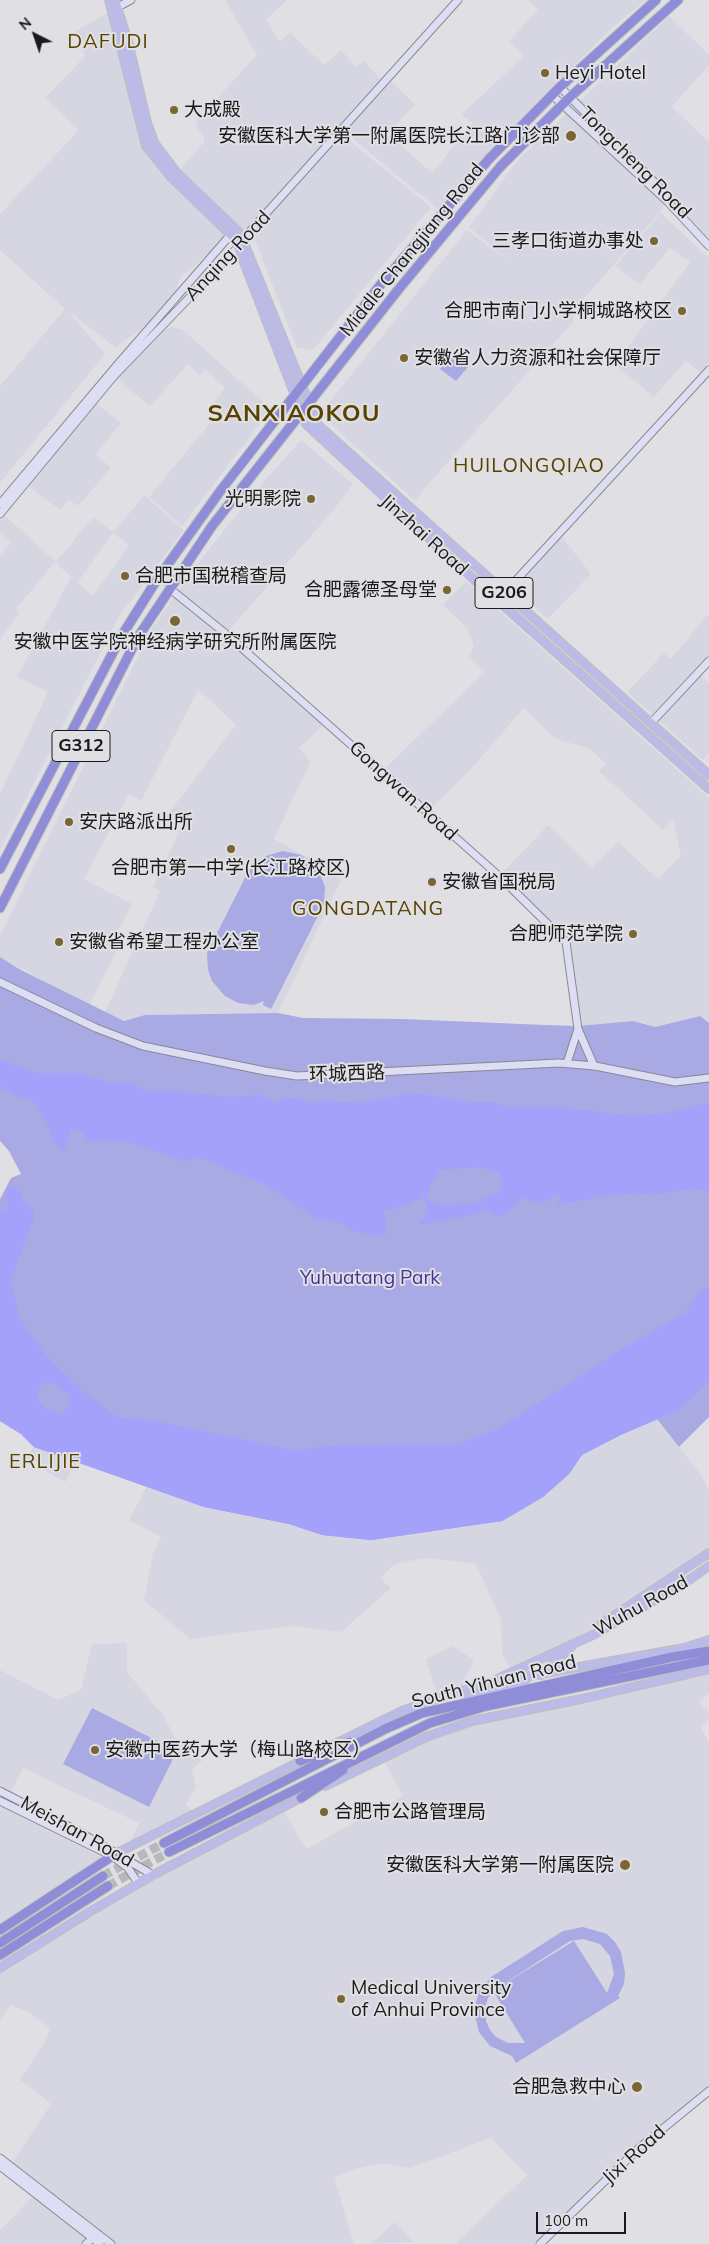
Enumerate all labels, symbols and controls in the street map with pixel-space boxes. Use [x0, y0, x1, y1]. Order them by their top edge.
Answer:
north arrow [10, 10, 60, 60]
text: N [15, 13, 35, 34]
district label: DAFUDI [67, 30, 149, 54]
place label: Heyi Hotel [555, 62, 646, 84]
marker: Heyi Hotel [539, 67, 551, 79]
place label: 大成殿 [184, 99, 241, 121]
street label: Tongcheng Road [574, 102, 696, 224]
marker: 大成殿 [168, 104, 180, 116]
place label: 安徽医科大学第一附属医院长江路门诊部 [218, 125, 560, 147]
marker: 安徽医科大学第一附属医院长江路门诊部 [564, 129, 578, 143]
street label: Middle Changjiang Road [335, 159, 489, 341]
street label: Anqing Road [180, 206, 276, 306]
place label: 三孝口街道办事处 [492, 230, 644, 252]
marker: 三孝口街道办事处 [648, 235, 660, 247]
place label: 合肥市南门小学桐城路校区 [444, 300, 672, 322]
marker: 合肥市南门小学桐城路校区 [676, 305, 688, 317]
place label: 安徽省人力资源和社会保障厅 [414, 347, 661, 369]
marker: 安徽省人力资源和社会保障厅 [398, 352, 410, 364]
district label: SANXIAOKOU [206, 400, 382, 428]
district label: HUILONGQIAO [452, 454, 606, 478]
place label: 光明影院 [225, 488, 301, 510]
street label: Jinzhai Road [375, 490, 473, 580]
marker: 光明影院 [305, 493, 317, 505]
place label: 合肥市国税稽查局 [135, 565, 287, 587]
marker: 合肥市国税稽查局 [119, 570, 131, 582]
road number: G206 [475, 578, 533, 608]
place label: 合肥露德圣母堂 [304, 579, 437, 601]
marker: 合肥露德圣母堂 [441, 584, 453, 596]
marker: 安徽中医学院神经病学研究所附属医院 [168, 614, 182, 628]
place label: 安徽中医学院神经病学研究所附属医院 [14, 631, 336, 653]
road number: G312 [52, 730, 110, 761]
street label: Gongwan Road [344, 736, 462, 846]
place label: 安庆路派出所 [79, 811, 193, 833]
marker: 安庆路派出所 [63, 816, 75, 828]
marker: 合肥市第一中学(长江路校区) [225, 843, 237, 855]
place label: 合肥市第一中学(长江路校区) [111, 857, 351, 879]
place label: 安徽省国税局 [442, 871, 556, 893]
marker: 安徽省国税局 [426, 876, 438, 888]
district label: GONGDATANG [291, 897, 445, 921]
place label: 合肥师范学院 [509, 923, 623, 945]
marker: 合肥师范学院 [627, 928, 639, 940]
place label: 安徽省希望工程办公室 [69, 931, 259, 953]
marker: 安徽省希望工程办公室 [53, 936, 65, 948]
street label: 环城西路 [309, 1061, 385, 1087]
park label: Yuhuatang Park [300, 1267, 440, 1289]
district label: ERLIJIE [8, 1450, 82, 1474]
street label: Wuhu Road [590, 1571, 692, 1641]
street label: South Yihuan Road [409, 1651, 579, 1713]
place label: 安徽中医药大学（梅山路校区） [105, 1739, 371, 1761]
marker: 安徽中医药大学（梅山路校区） [89, 1744, 101, 1756]
street label: Meishan Road [16, 1792, 138, 1872]
place label: 合肥市公路管理局 [334, 1801, 486, 1823]
marker: 合肥市公路管理局 [318, 1806, 330, 1818]
place label: 安徽医科大学第一附属医院 [386, 1854, 614, 1876]
marker: 安徽医科大学第一附属医院 [618, 1858, 632, 1872]
place label: Medical University of Anhui Province [351, 1977, 511, 2021]
marker: Medical University of Anhui Province [335, 1993, 347, 2005]
place label: 合肥急救中心 [512, 2076, 626, 2098]
marker: 合肥急救中心 [630, 2080, 644, 2094]
street label: Jixi Road [598, 2121, 670, 2189]
scale bar [539, 2202, 629, 2234]
text: 100 m [544, 2211, 588, 2230]

